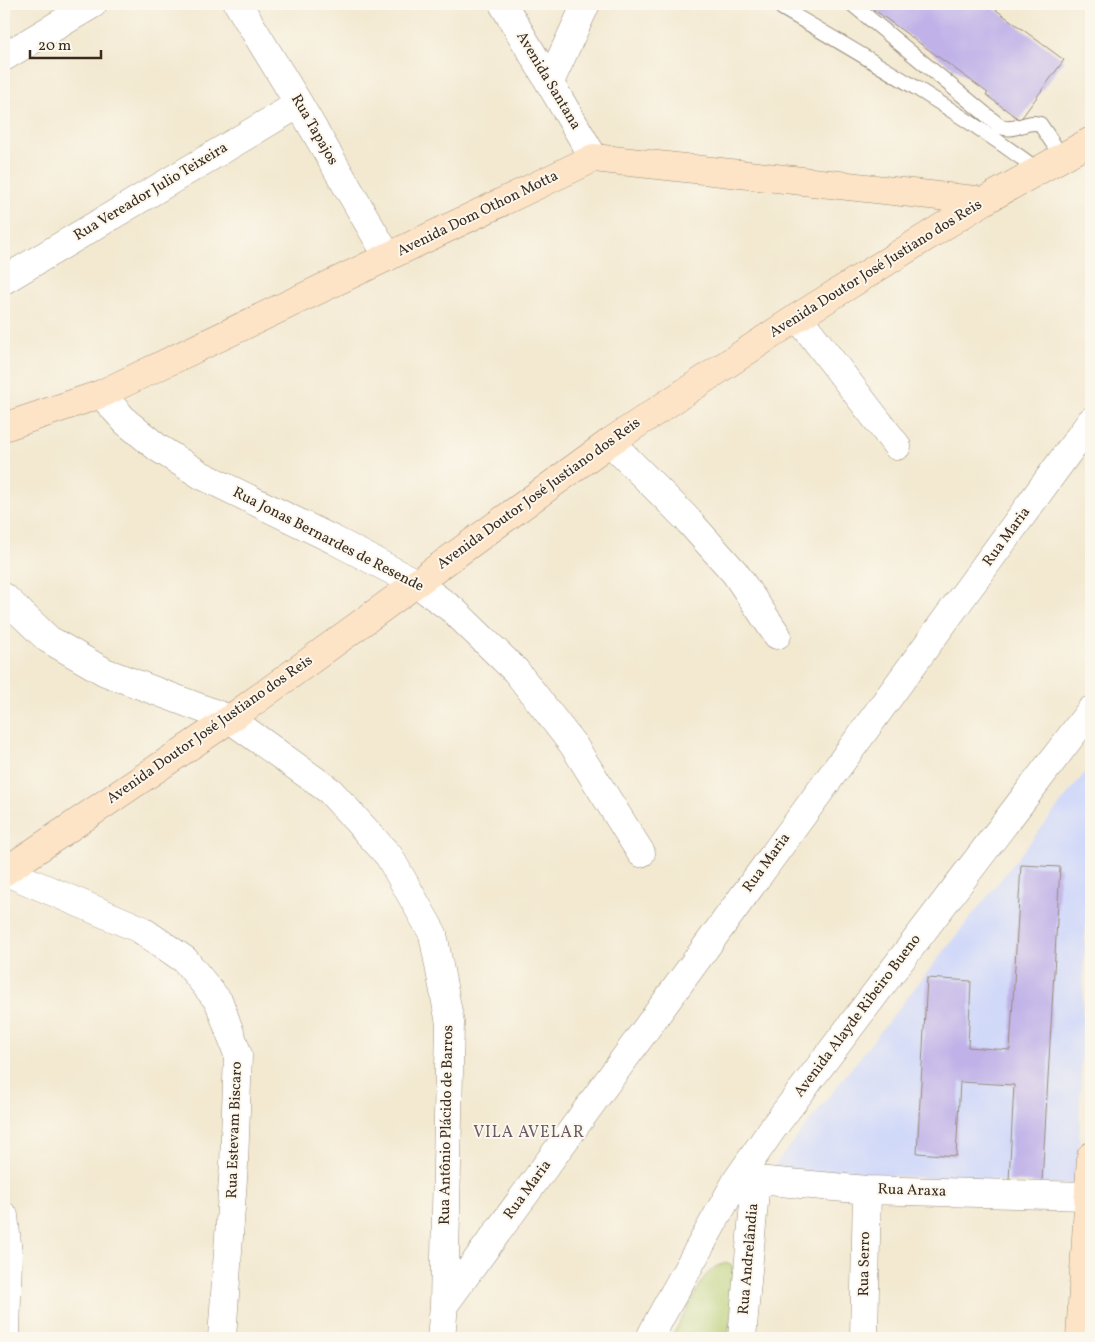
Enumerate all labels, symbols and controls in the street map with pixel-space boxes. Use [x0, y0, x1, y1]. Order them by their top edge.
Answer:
scale bar [30, 28, 101, 60]
street label: Avenida Santana [510, 28, 586, 134]
text: 20 m [38, 36, 71, 57]
street label: Rua Tapajos [285, 91, 343, 169]
street label: Rua Vereador Julio Teixeira [70, 138, 232, 246]
street label: Avenida Dom Othon Motta [394, 166, 562, 262]
street label: Avenida Doutor José Justiano dos Reis [766, 195, 986, 343]
street label: Avenida Doutor José Justiano dos Reis [433, 413, 645, 575]
street label: Rua Jonas Bernardes de Resende [229, 483, 427, 597]
street label: Rua Maria [978, 503, 1036, 571]
street label: Avenida Doutor José Justiano dos Reis [103, 651, 317, 809]
street label: Rua Maria [738, 829, 796, 897]
street label: Avenida Alayde Ribeiro Bueno [790, 930, 926, 1102]
street label: Rua Antônio Plácido de Barros [435, 1025, 459, 1225]
street label: Rua Estevam Biscaro [222, 1061, 248, 1199]
district label: VILA AVELAR [473, 1122, 585, 1144]
street label: Rua Maria [499, 1156, 557, 1224]
street label: Rua Araxa [877, 1179, 947, 1203]
street label: Rua Andrelândia [734, 1202, 764, 1316]
street label: Rua Serro [854, 1231, 876, 1297]

